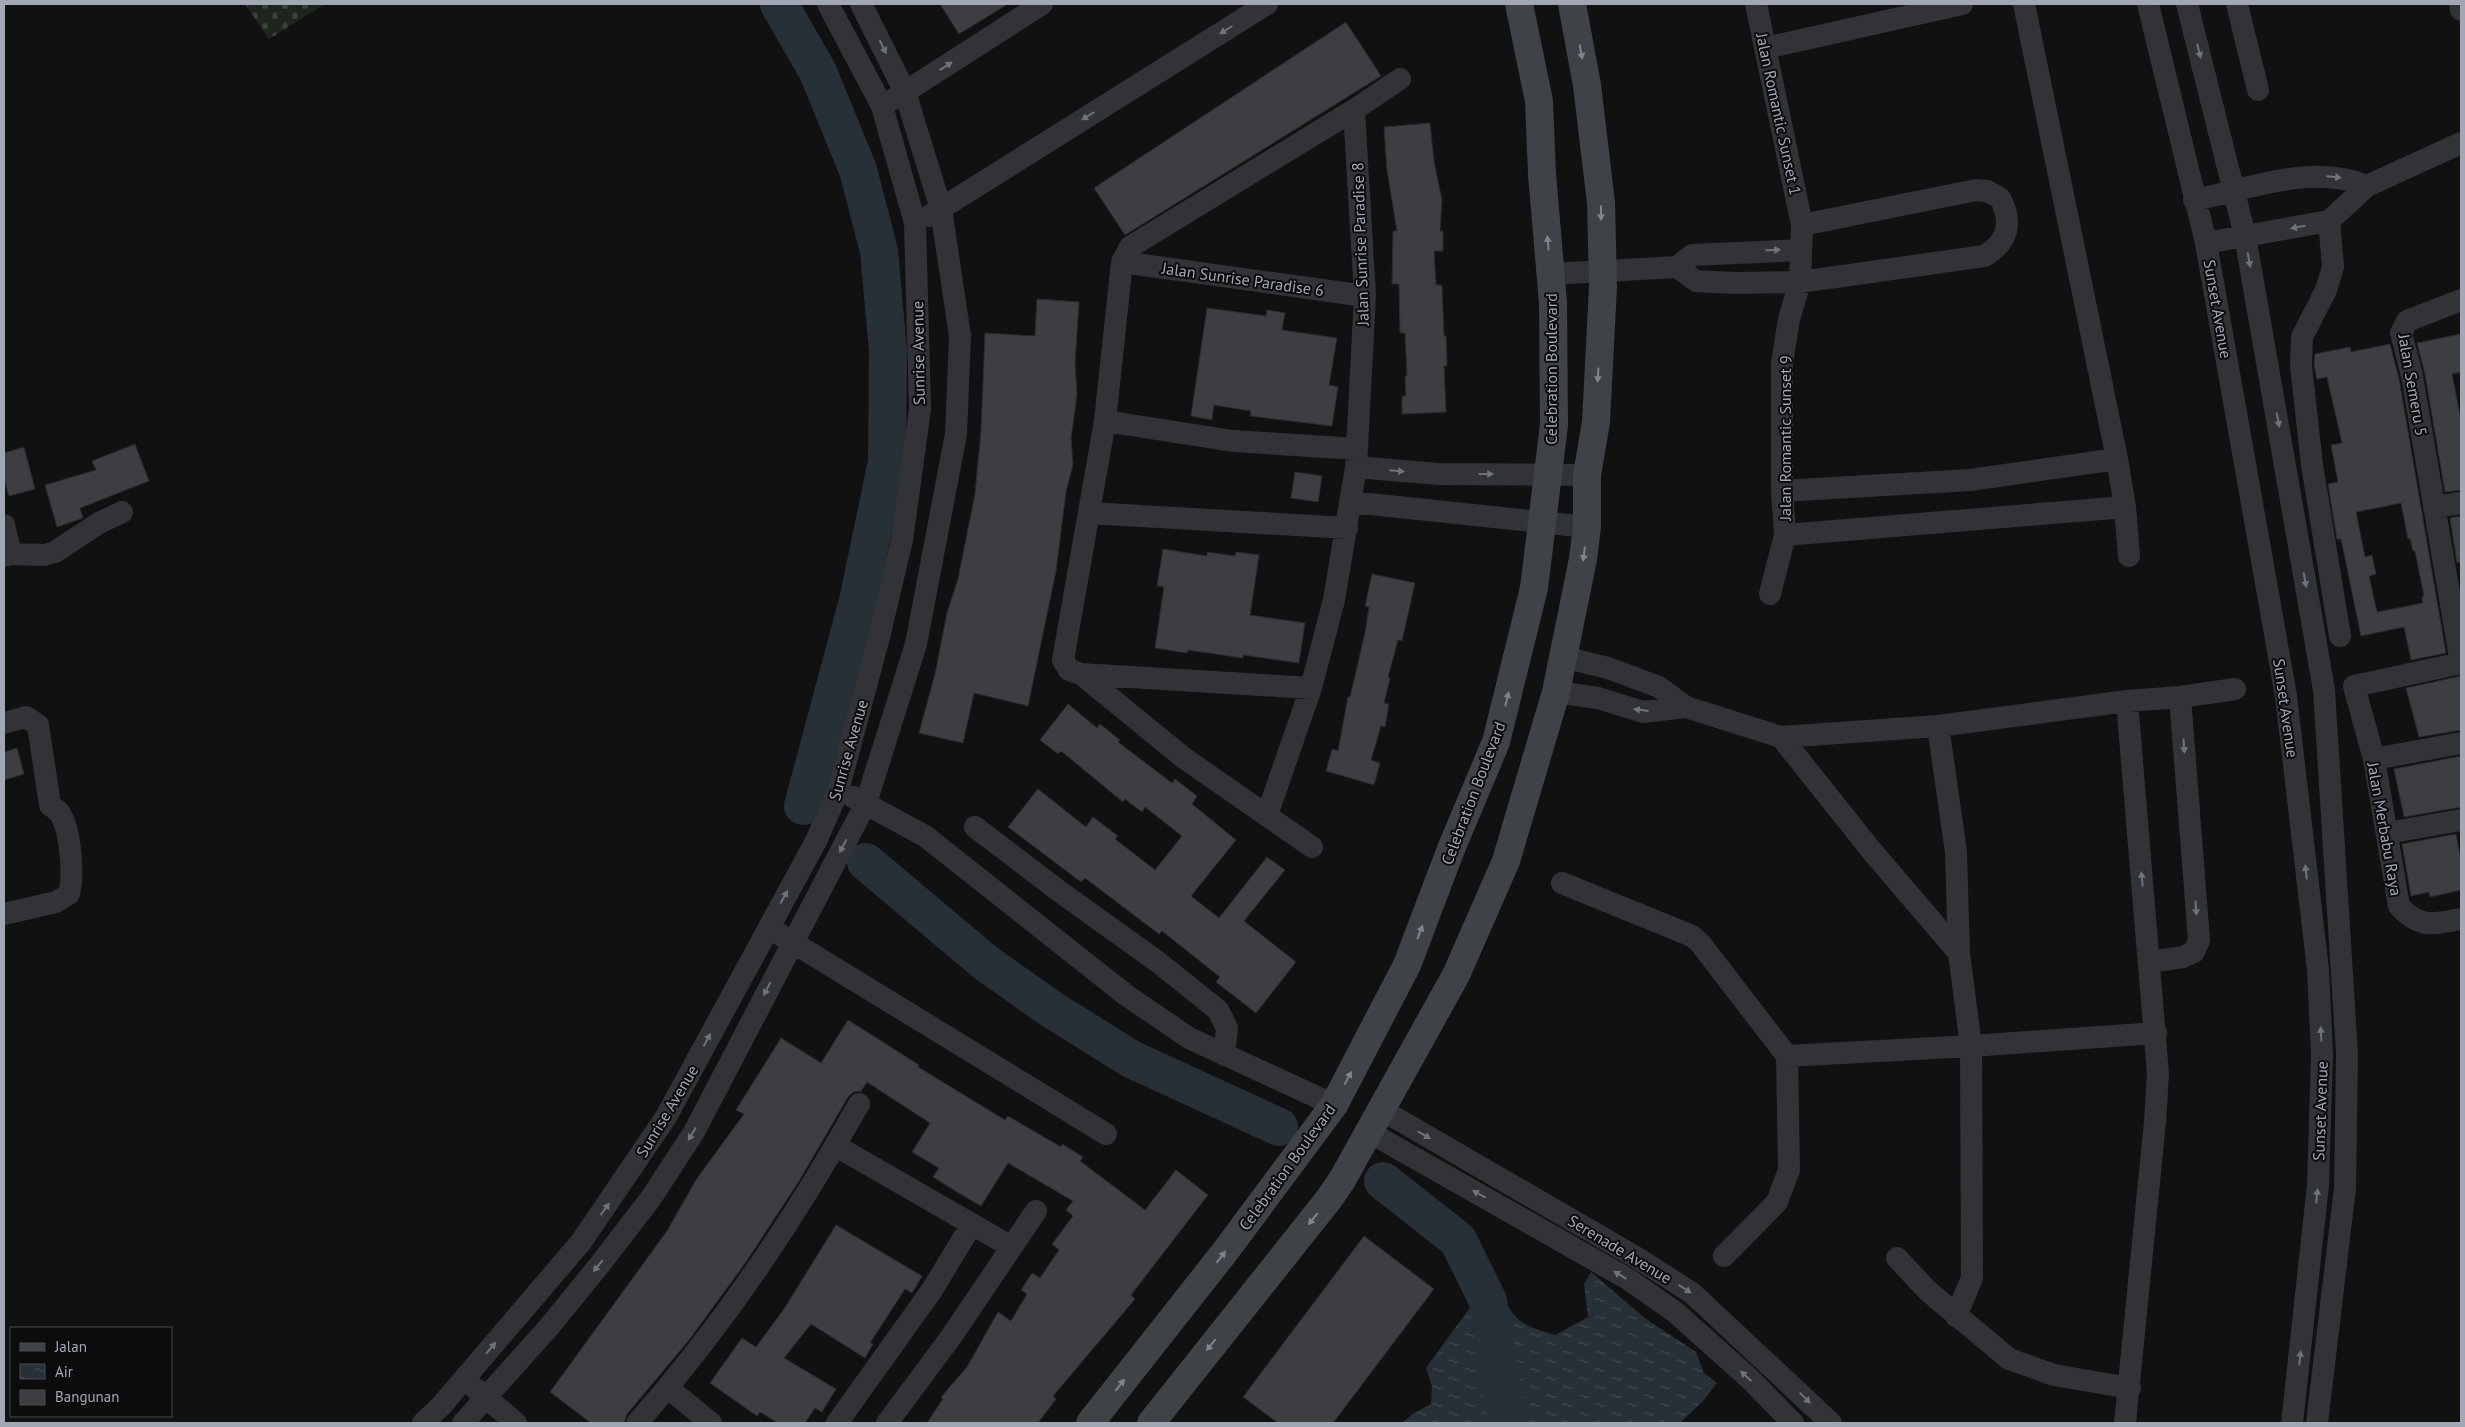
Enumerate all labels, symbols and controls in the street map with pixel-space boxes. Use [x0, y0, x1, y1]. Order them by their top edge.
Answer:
one-way arrow [1219, 25, 1232, 34]
street label: Jalan Romantic Sunset 1 [1752, 30, 1806, 197]
one-way arrow [879, 40, 887, 54]
one-way arrow [1577, 44, 1585, 60]
one-way arrow [2195, 44, 2203, 59]
one-way arrow [940, 61, 953, 71]
one-way arrow [1082, 112, 1095, 121]
street label: Jalan Sunrise Paradise 8 [1347, 162, 1373, 327]
one-way arrow [2326, 173, 2342, 181]
one-way arrow [1597, 205, 1605, 221]
one-way arrow [2289, 223, 2305, 231]
one-way arrow [1544, 235, 1552, 251]
one-way arrow [1765, 246, 1781, 254]
one-way arrow [2246, 252, 2254, 268]
street label: Jalan Sunrise Paradise 6 [1160, 258, 1325, 300]
street label: Sunset Avenue [2199, 258, 2237, 360]
street label: Celebration Boulevard [1541, 293, 1561, 445]
street label: Sunrise Avenue [907, 301, 929, 405]
street label: Jalan Semeru 5 [2394, 332, 2432, 437]
street label: Jalan Romantic Sunset 9 [1775, 355, 1795, 522]
one-way arrow [1594, 367, 1602, 383]
one-way arrow [2274, 412, 2282, 428]
one-way arrow [1389, 467, 1405, 475]
one-way arrow [1479, 470, 1495, 478]
one-way arrow [1580, 546, 1588, 562]
one-way arrow [2302, 572, 2310, 588]
street label: Sunset Avenue [2269, 657, 2303, 759]
one-way arrow [1503, 691, 1511, 706]
street label: Sunrise Avenue [824, 697, 872, 803]
one-way arrow [1633, 706, 1649, 714]
street label: Celebration Boulevard [1437, 719, 1509, 867]
one-way arrow [2180, 738, 2188, 754]
street label: Jalan Merbabu Raya [2363, 760, 2407, 897]
one-way arrow [839, 838, 847, 853]
one-way arrow [2302, 864, 2310, 880]
one-way arrow [2138, 870, 2146, 886]
one-way arrow [780, 890, 788, 904]
one-way arrow [2193, 900, 2201, 916]
one-way arrow [1417, 925, 1424, 940]
one-way arrow [763, 982, 771, 997]
one-way arrow [2317, 1025, 2325, 1041]
one-way arrow [703, 1034, 712, 1047]
street label: Sunrise Avenue [632, 1061, 702, 1161]
street label: Sunset Avenue [2308, 1061, 2332, 1161]
one-way arrow [1344, 1071, 1352, 1085]
street label: Celebration Boulevard [1234, 1100, 1340, 1234]
one-way arrow [688, 1127, 697, 1140]
one-way arrow [1418, 1130, 1431, 1139]
one-way arrow [2313, 1188, 2321, 1204]
one-way arrow [1473, 1189, 1486, 1198]
one-way arrow [599, 1203, 610, 1216]
street label: Serenade Avenue [1565, 1210, 1675, 1288]
one-way arrow [1308, 1212, 1319, 1225]
one-way arrow [1215, 1251, 1226, 1264]
one-way arrow [593, 1259, 604, 1272]
one-way arrow [1613, 1270, 1627, 1279]
one-way arrow [1678, 1284, 1691, 1293]
legend [10, 1327, 172, 1417]
text: Jalan [54, 1337, 87, 1356]
one-way arrow [1206, 1339, 1217, 1352]
one-way arrow [485, 1341, 496, 1354]
one-way arrow [2296, 1349, 2304, 1365]
text: Air [55, 1362, 73, 1381]
one-way arrow [1741, 1370, 1753, 1382]
one-way arrow [1115, 1379, 1126, 1392]
text: Bangunan [55, 1387, 119, 1406]
one-way arrow [1798, 1392, 1810, 1404]

